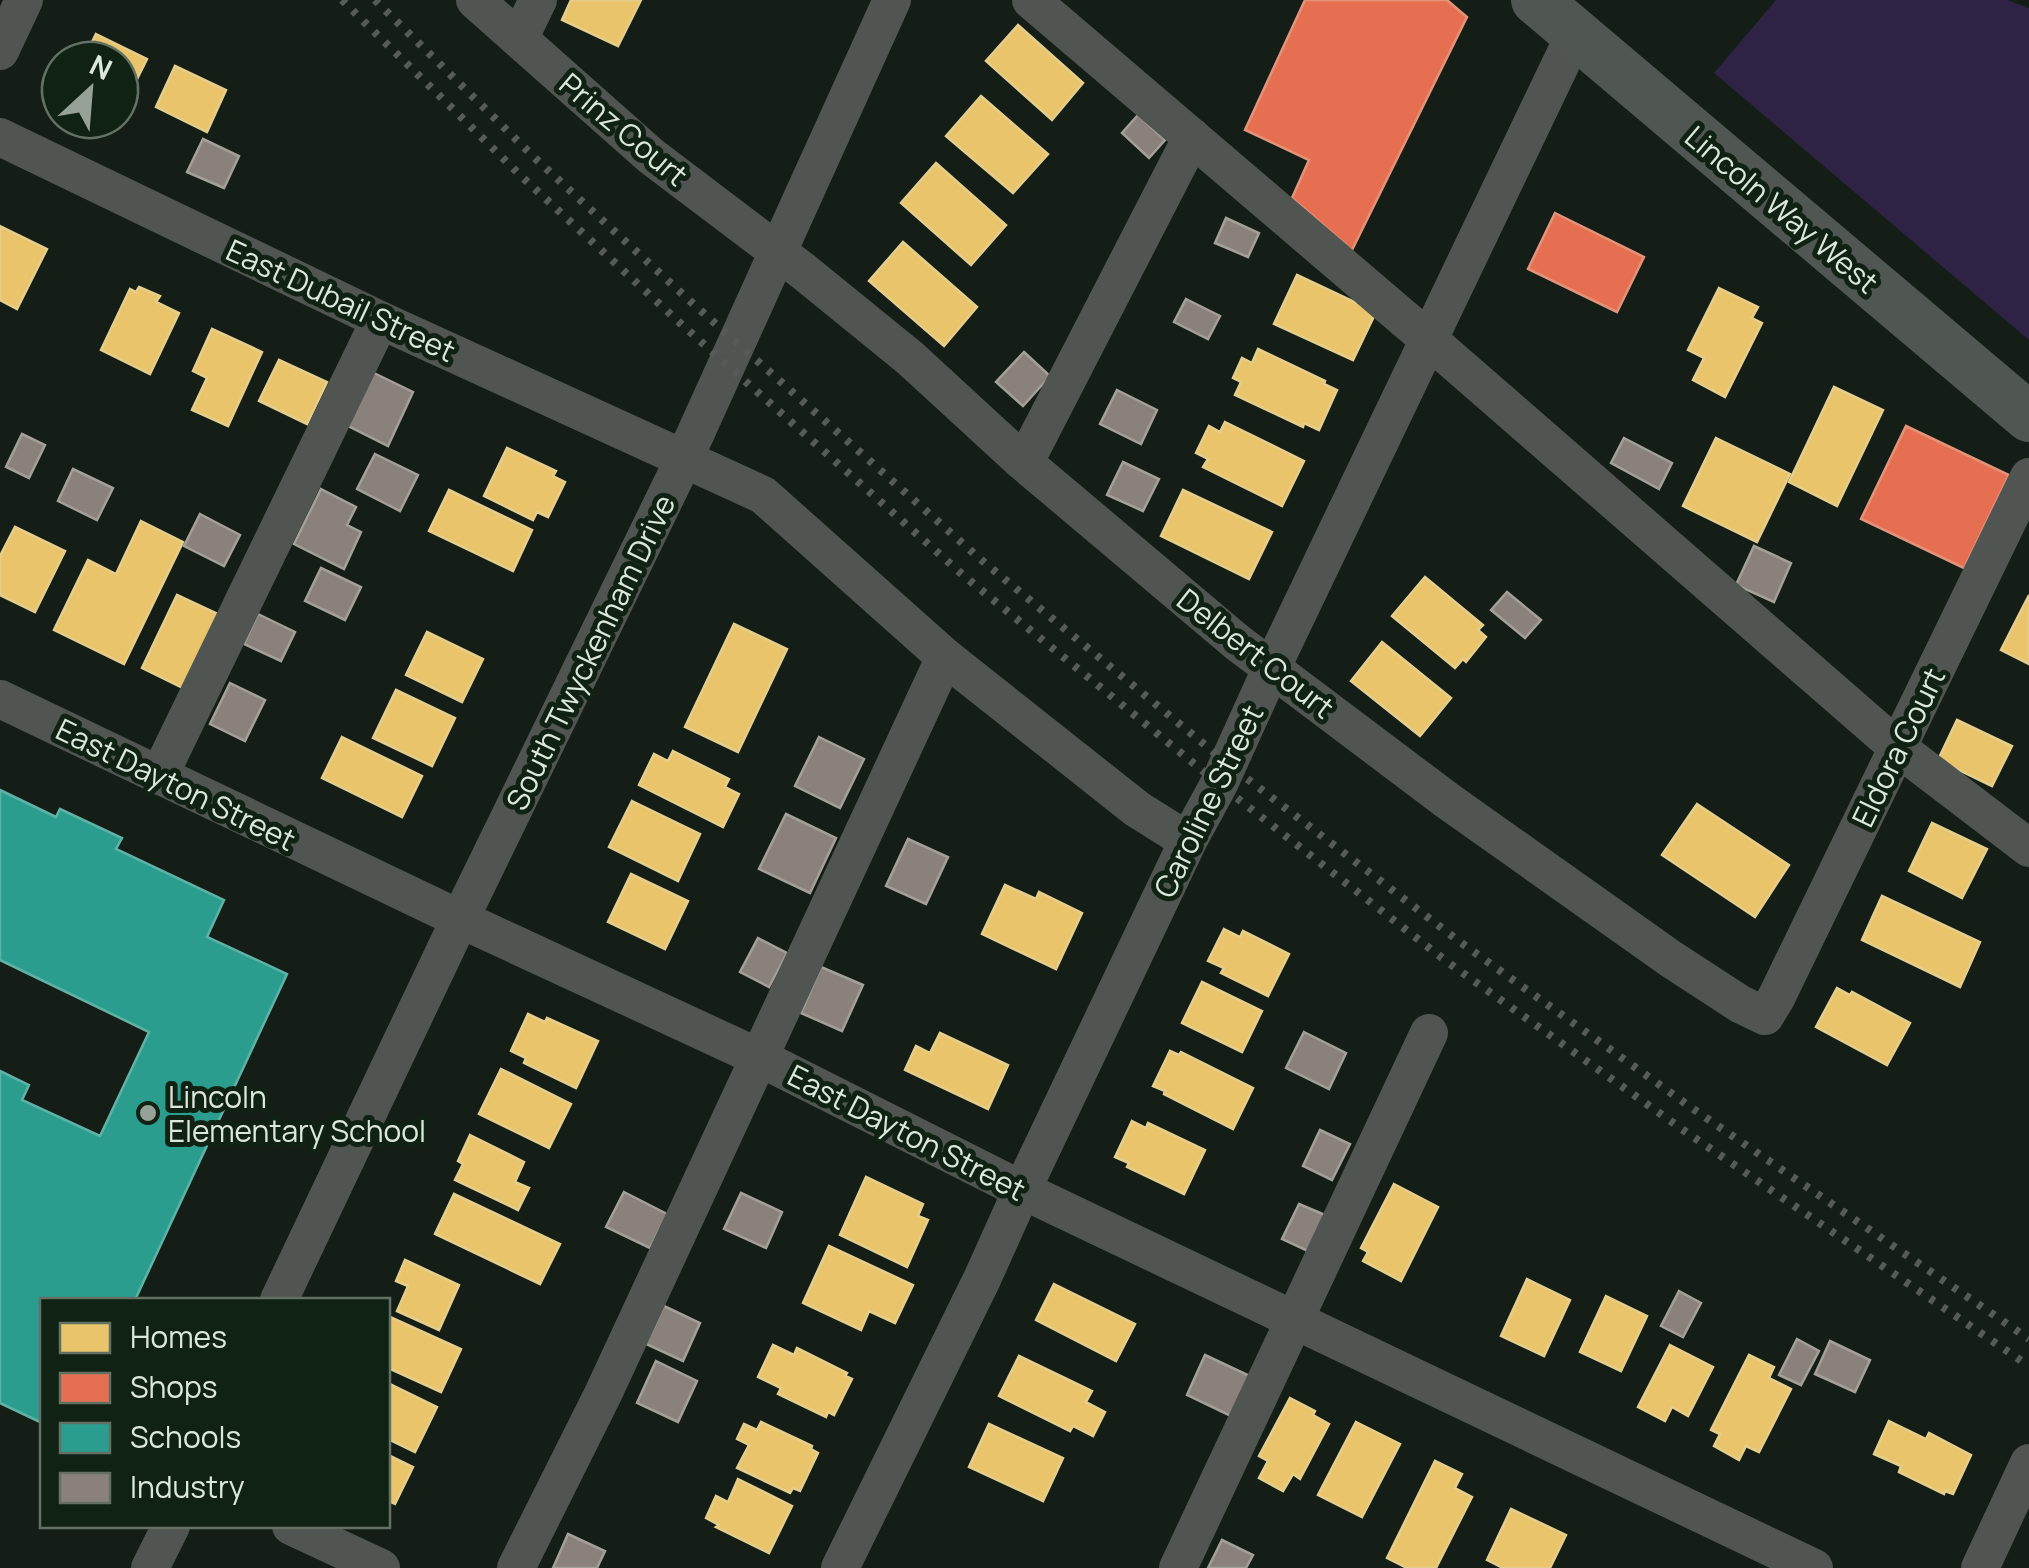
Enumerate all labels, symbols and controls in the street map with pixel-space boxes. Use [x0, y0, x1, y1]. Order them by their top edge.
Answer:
north arrow [40, 40, 140, 140]
text: N [84, 45, 119, 88]
street label: Prinz Court [551, 63, 697, 195]
street label: Lincoln Way West [1677, 116, 1887, 302]
street label: East Dubail Street [220, 229, 462, 371]
street label: South Twyckenham Drive [496, 487, 684, 817]
street label: Delbert Court [1169, 579, 1343, 727]
street label: Eldora Court [1842, 661, 1954, 833]
street label: Caroline Street [1144, 698, 1272, 904]
street label: East Dayton Street [49, 708, 303, 860]
street label: East Dayton Street [781, 1054, 1033, 1210]
place label: Lincoln Elementary School [168, 1076, 426, 1151]
marker: Lincoln Elementary School [137, 1102, 159, 1124]
legend [40, 1298, 390, 1528]
text: Homes [130, 1316, 227, 1357]
text: Shops [130, 1366, 217, 1407]
text: Schools [130, 1416, 241, 1457]
text: Industry [130, 1466, 245, 1507]

